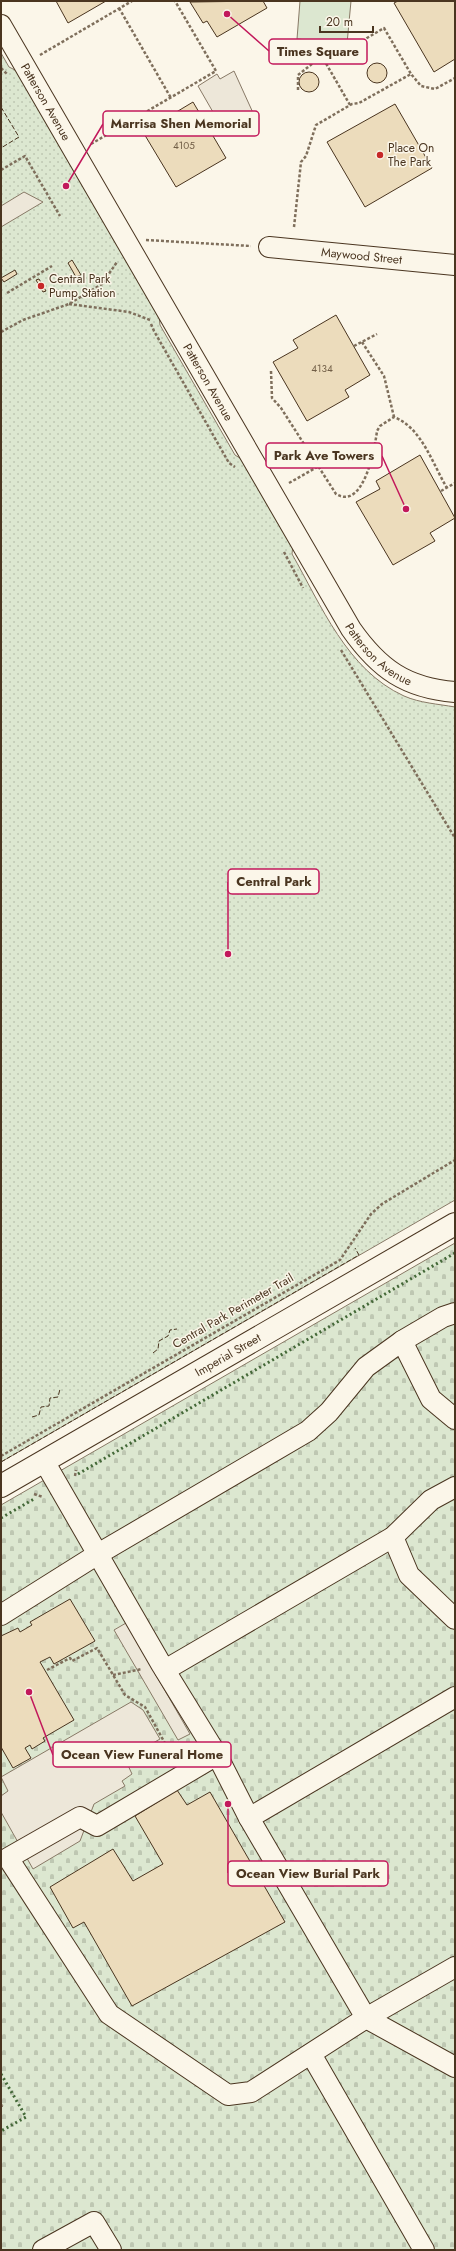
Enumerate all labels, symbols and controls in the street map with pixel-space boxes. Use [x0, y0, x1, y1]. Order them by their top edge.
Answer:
scale bar [320, 8, 373, 34]
text: 20 m [326, 13, 353, 31]
callout: Times Square [269, 39, 367, 64]
text: Times Square [277, 42, 360, 61]
street label: Patterson Avenue [16, 60, 75, 144]
callout: Marrisa Shen Memorial [103, 111, 259, 136]
text: Marrisa Shen Memorial [111, 114, 251, 133]
house number: 4105 [173, 138, 195, 153]
place label: Place On The Park [388, 139, 434, 171]
marker: Place On The Park [375, 150, 385, 160]
street label: Maywood Street [320, 243, 403, 269]
place label: Central Park Pump Station [49, 270, 116, 302]
marker: Central Park Pump Station [36, 281, 46, 291]
street label: Patterson Avenue [179, 340, 238, 424]
house number: 4134 [311, 361, 333, 376]
callout: Park Ave Towers [266, 443, 382, 468]
text: Park Ave Towers [274, 446, 374, 465]
street label: Patterson Avenue [340, 620, 415, 690]
callout: Central Park [228, 869, 319, 894]
text: Central Park [236, 872, 312, 891]
street label: Central Park Perimeter Trail [169, 1269, 297, 1353]
street label: Imperial Street [192, 1329, 264, 1381]
callout: Ocean View Funeral Home [53, 1742, 231, 1767]
text: Ocean View Funeral Home [61, 1745, 224, 1764]
callout: Ocean View Burial Park [228, 1861, 388, 1886]
text: Ocean View Burial Park [236, 1864, 381, 1883]

